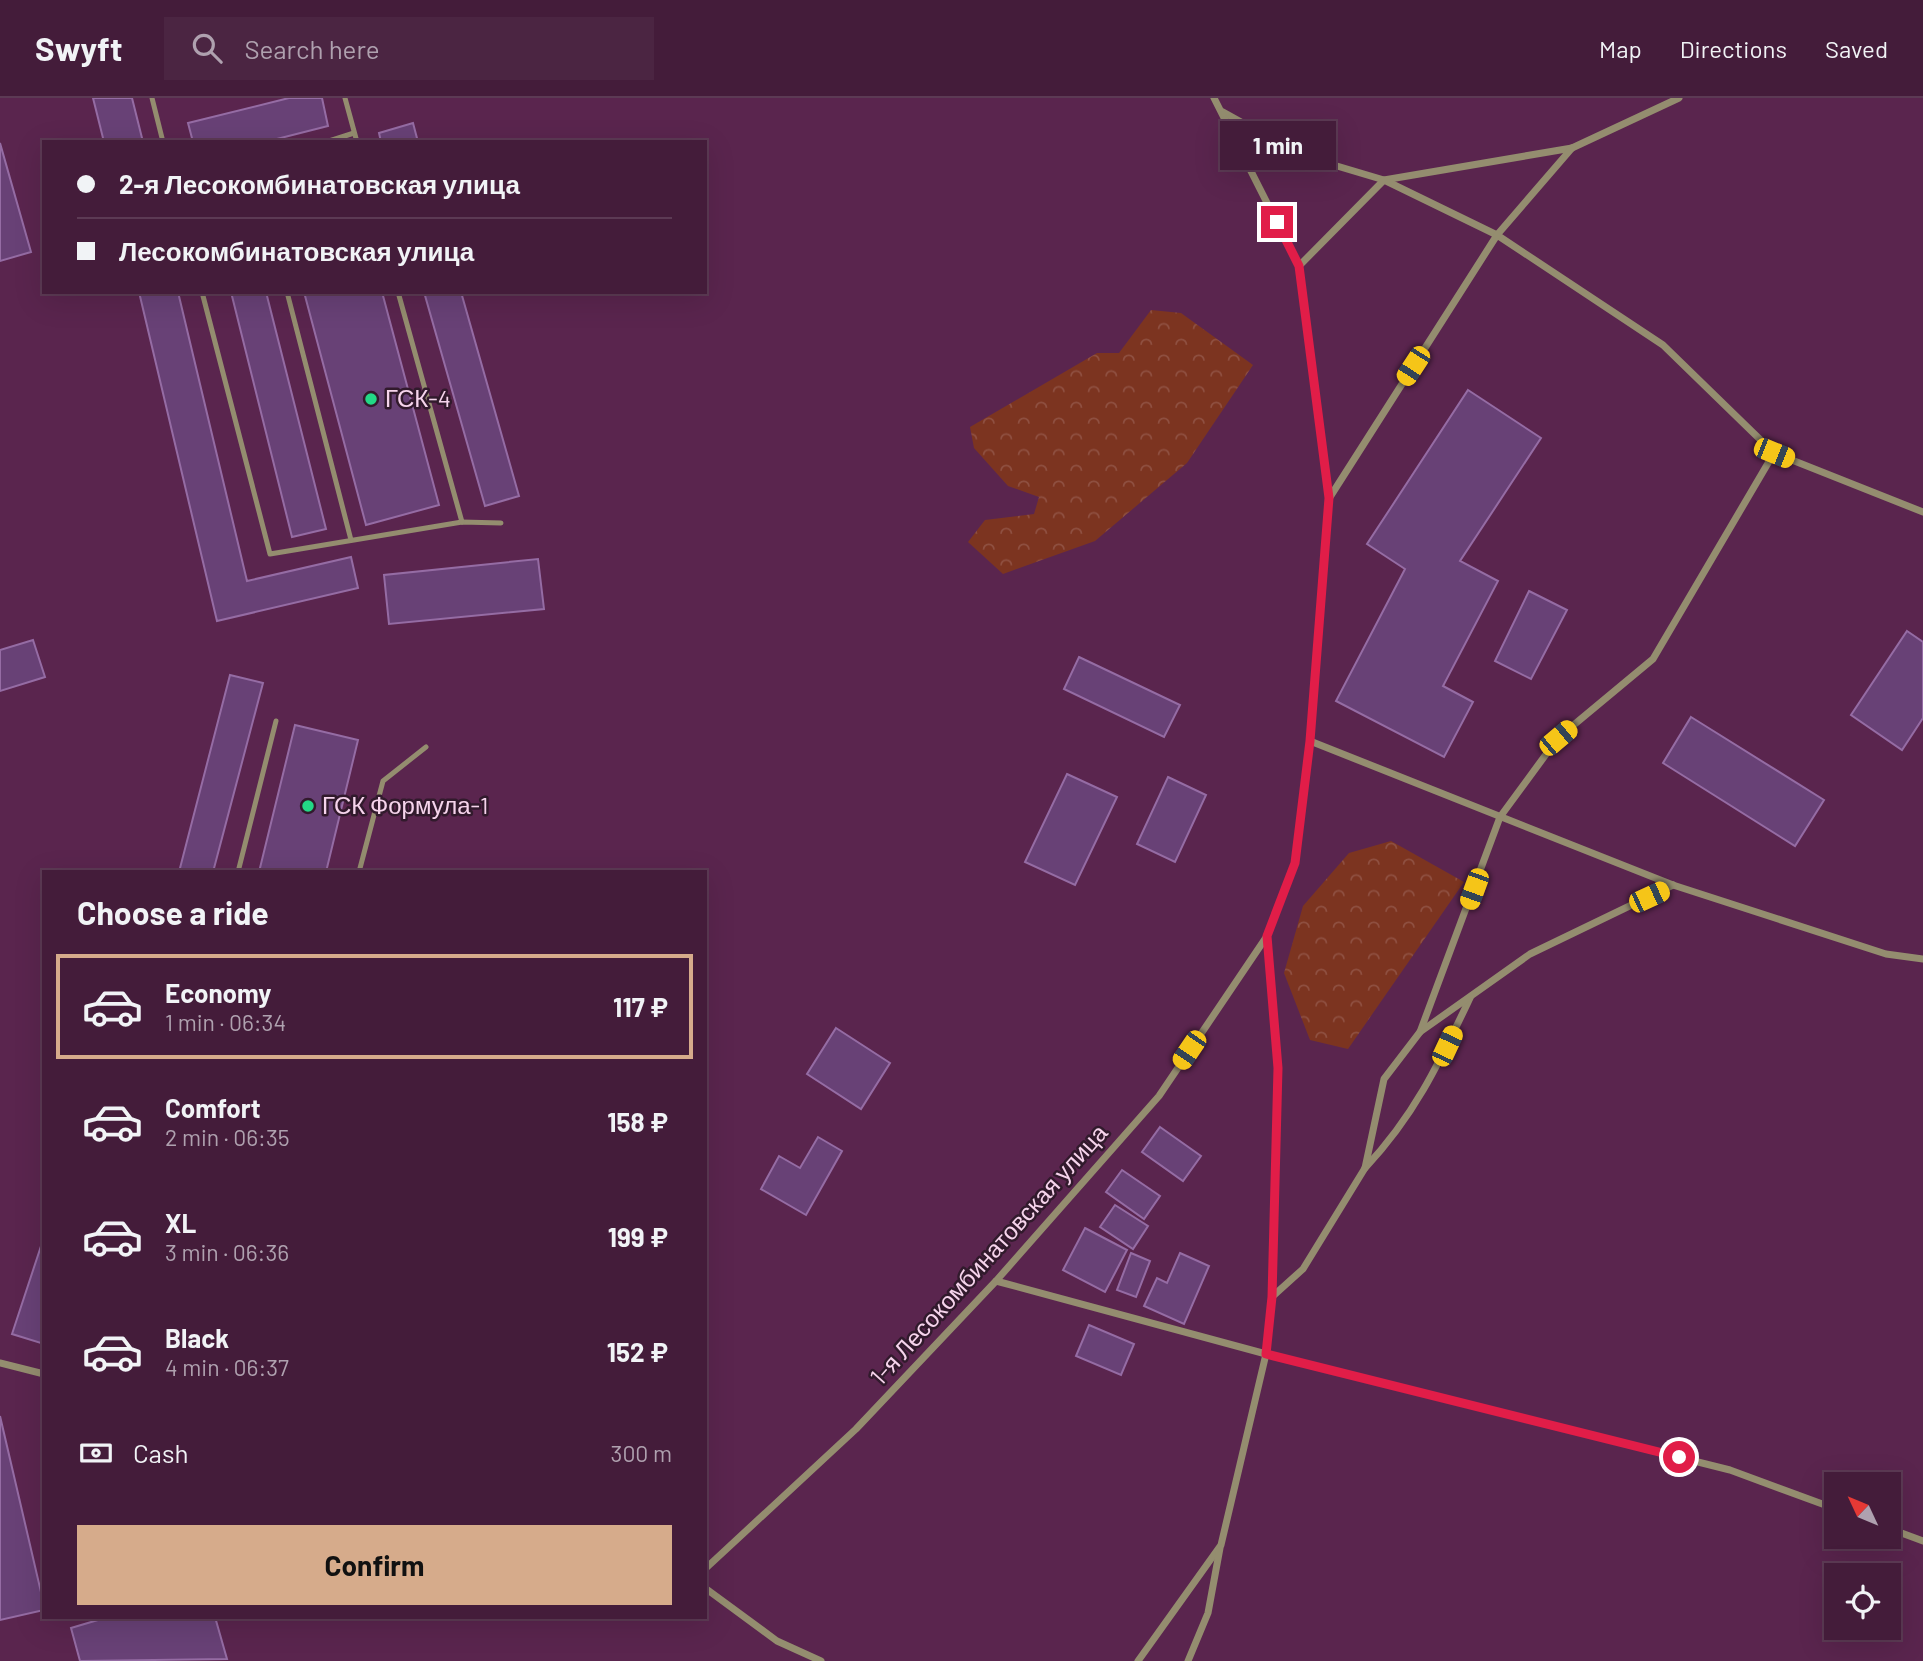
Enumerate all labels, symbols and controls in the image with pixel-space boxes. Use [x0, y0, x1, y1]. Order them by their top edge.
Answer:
search box [164, 17, 654, 80]
text: Swyft [35, 28, 122, 68]
icon: search [188, 29, 226, 67]
text: Search here [244, 33, 380, 64]
text: Map [1599, 34, 1642, 63]
text: Directions [1680, 34, 1787, 63]
text: Saved [1825, 34, 1888, 63]
callout: 1 min [1219, 121, 1335, 170]
text: 1 min [1253, 131, 1303, 159]
text: 2-я Лесокомбинатовская улица [119, 168, 520, 199]
route end [1261, 206, 1293, 238]
text: Лесокомбинатовская улица [119, 235, 474, 266]
car [1393, 343, 1434, 389]
place label: ГСК-4 [385, 383, 451, 412]
marker: ГСК-4 [363, 391, 379, 407]
car [1751, 435, 1798, 471]
car [1536, 716, 1581, 760]
place label: ГСК Формула-1 [322, 790, 488, 819]
marker: ГСК Формула-1 [300, 798, 316, 814]
car [1457, 866, 1492, 912]
car [1626, 879, 1673, 915]
text: Choose a ride [77, 893, 269, 931]
icon: car [81, 975, 144, 1038]
text: Economy [165, 977, 271, 1008]
text: 117 ₽ [613, 991, 668, 1022]
text: 1 min · 06:34 [165, 1008, 286, 1036]
car [1429, 1023, 1466, 1069]
car [1169, 1027, 1210, 1073]
icon: car [81, 1090, 144, 1153]
text: Comfort [165, 1092, 261, 1123]
text: 158 ₽ [607, 1106, 668, 1137]
street label: 1-я Лесокомбинатовская улица [863, 1117, 1113, 1390]
text: 2 min · 06:35 [165, 1123, 290, 1151]
icon: car [81, 1205, 144, 1268]
text: XL [165, 1207, 196, 1238]
text: 199 ₽ [608, 1221, 668, 1252]
text: 3 min · 06:36 [165, 1238, 289, 1266]
icon: car [81, 1320, 144, 1383]
text: Black [165, 1322, 229, 1353]
text: 152 ₽ [607, 1336, 668, 1367]
text: 4 min · 06:37 [165, 1353, 289, 1381]
icon: cash [77, 1434, 115, 1472]
text: Cash [133, 1437, 188, 1468]
text: 300 m [611, 1439, 672, 1467]
route start [1663, 1441, 1695, 1473]
north arrow [1824, 1472, 1900, 1549]
map controls [1824, 1472, 1901, 1640]
button: Confirm [77, 1525, 672, 1605]
button: locate [1824, 1563, 1901, 1640]

